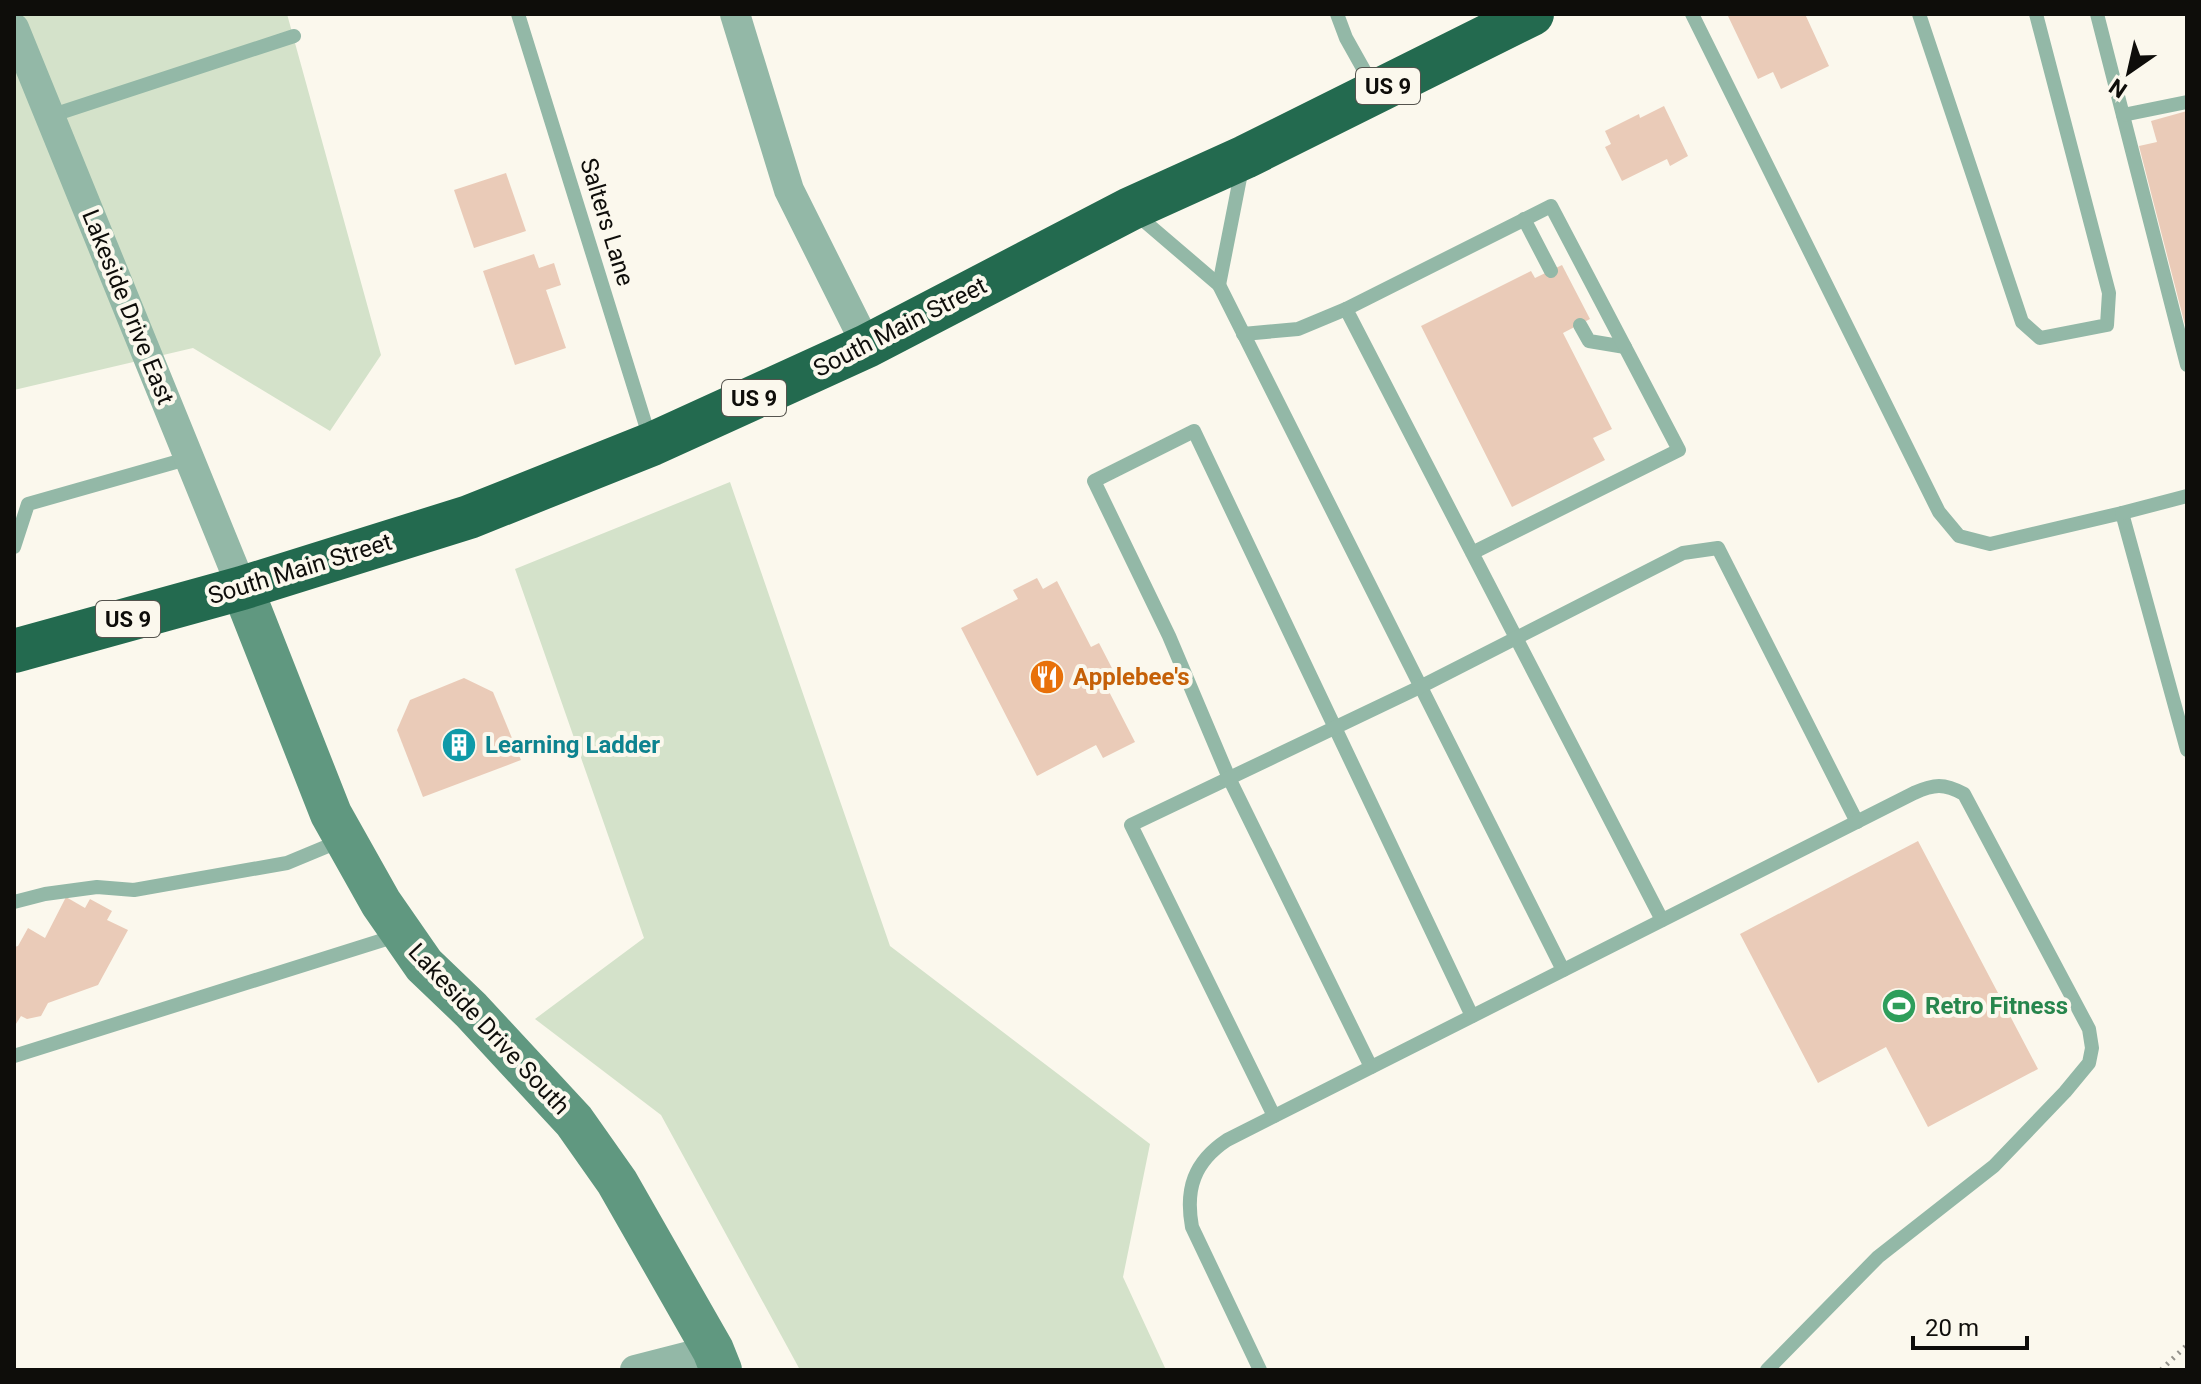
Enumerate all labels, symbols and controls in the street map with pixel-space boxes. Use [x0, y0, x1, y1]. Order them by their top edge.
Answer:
north arrow [2089, 32, 2169, 112]
road number: US 9 [1356, 68, 1420, 104]
text: N [2105, 73, 2132, 103]
street label: Salters Lane [574, 155, 640, 289]
street label: Lakeside Drive East [76, 205, 180, 409]
street label: South Main Street [809, 271, 991, 383]
road number: US 9 [722, 380, 786, 416]
street label: South Main Street [205, 528, 395, 610]
road number: US 9 [96, 601, 160, 637]
restaurant icon: Applebee's [1028, 658, 1066, 696]
place label: Applebee's [1073, 663, 1189, 691]
building icon: Learning Ladder [440, 726, 478, 764]
place label: Learning Ladder [485, 731, 660, 759]
street label: Lakeside Drive South [403, 938, 575, 1120]
sports icon: Retro Fitness [1880, 987, 1918, 1025]
place label: Retro Fitness [1925, 992, 2068, 1020]
scale bar [1913, 1300, 2027, 1350]
text: 20 m [1925, 1314, 1979, 1342]

